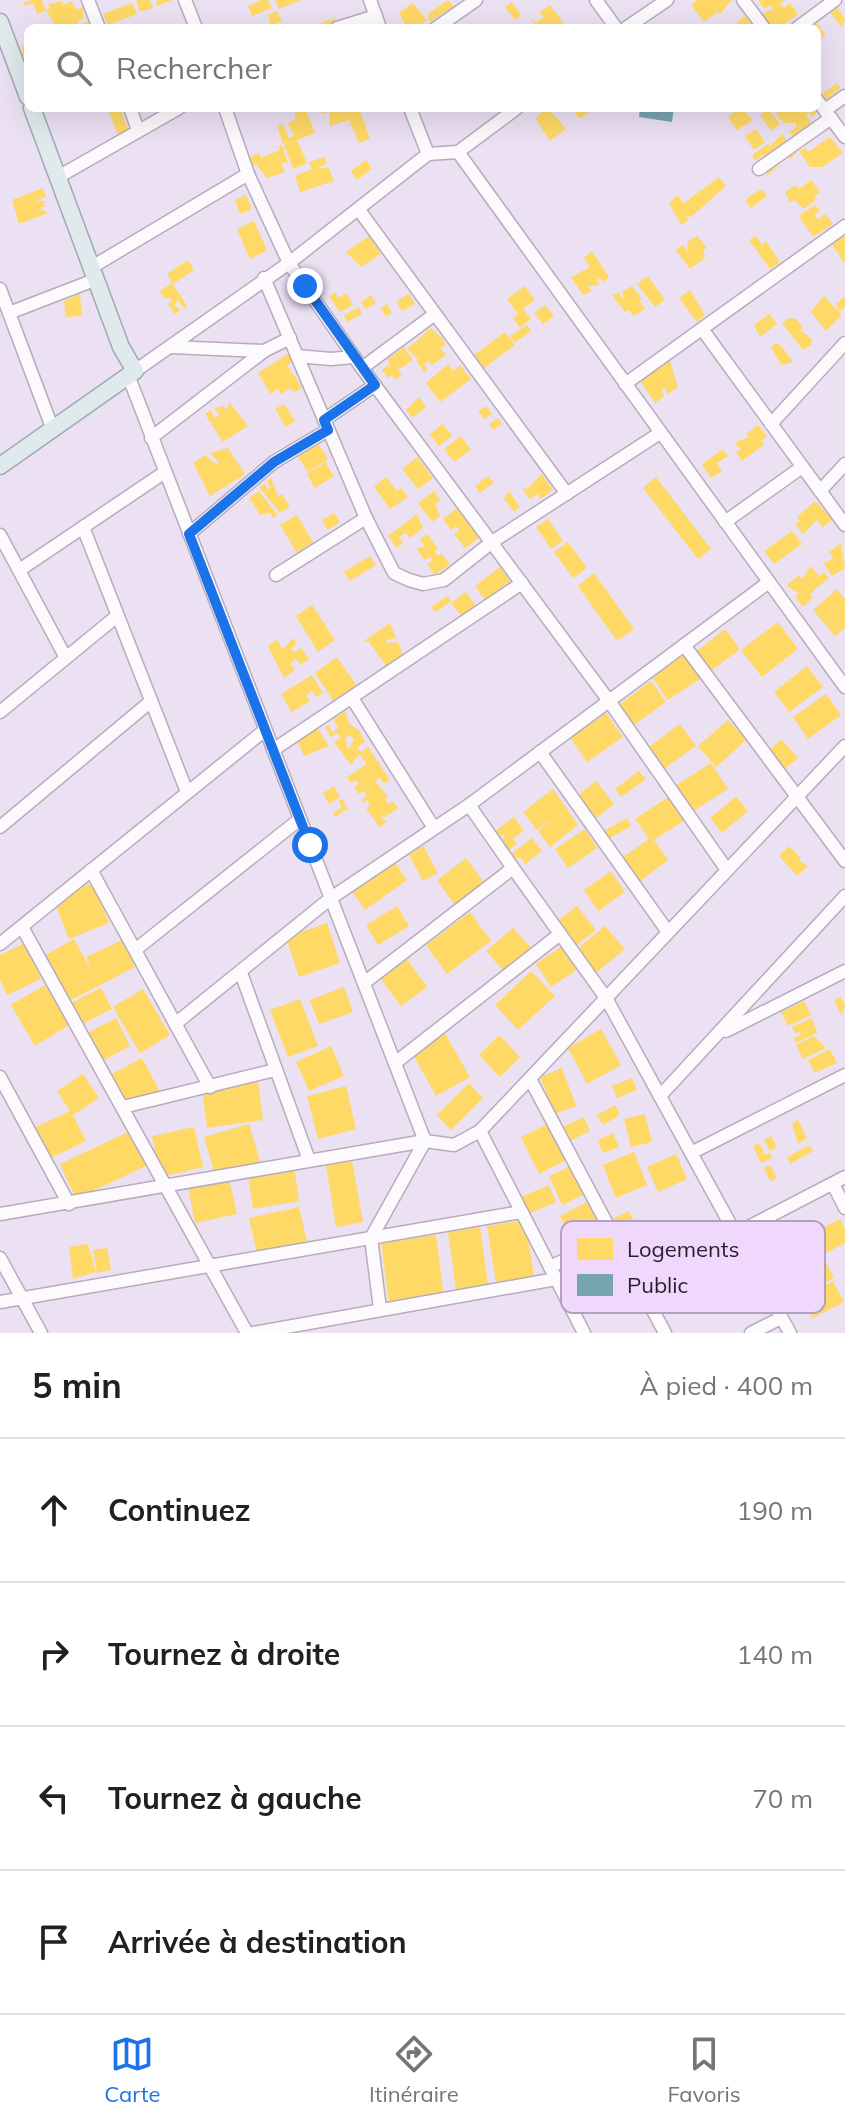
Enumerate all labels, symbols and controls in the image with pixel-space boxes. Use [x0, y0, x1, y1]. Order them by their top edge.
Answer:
search box [24, 24, 821, 112]
icon: search [52, 46, 96, 90]
text: Rechercher [116, 49, 272, 87]
route end [287, 268, 323, 304]
route start [292, 827, 328, 863]
legend [561, 1221, 825, 1313]
text: Logements [627, 1235, 739, 1263]
text: Public [627, 1271, 689, 1299]
text: 5 min [32, 1364, 122, 1407]
text: À pied · 400 m [640, 1369, 813, 1402]
icon: ahead [32, 1488, 76, 1532]
text: Continuez [108, 1491, 251, 1529]
text: 190 m [737, 1494, 813, 1527]
icon: right [32, 1632, 76, 1676]
text: Tournez à droite [108, 1635, 340, 1673]
text: 140 m [737, 1638, 813, 1671]
icon: left [32, 1776, 76, 1820]
text: Tournez à gauche [108, 1779, 362, 1817]
text: 70 m [752, 1782, 813, 1815]
icon: arrive [32, 1920, 76, 1964]
text: Arrivée à destination [108, 1923, 407, 1961]
tab: Carte [104, 2032, 160, 2108]
tab: Itinéraire [369, 2032, 459, 2108]
tab: Favoris [667, 2032, 741, 2108]

